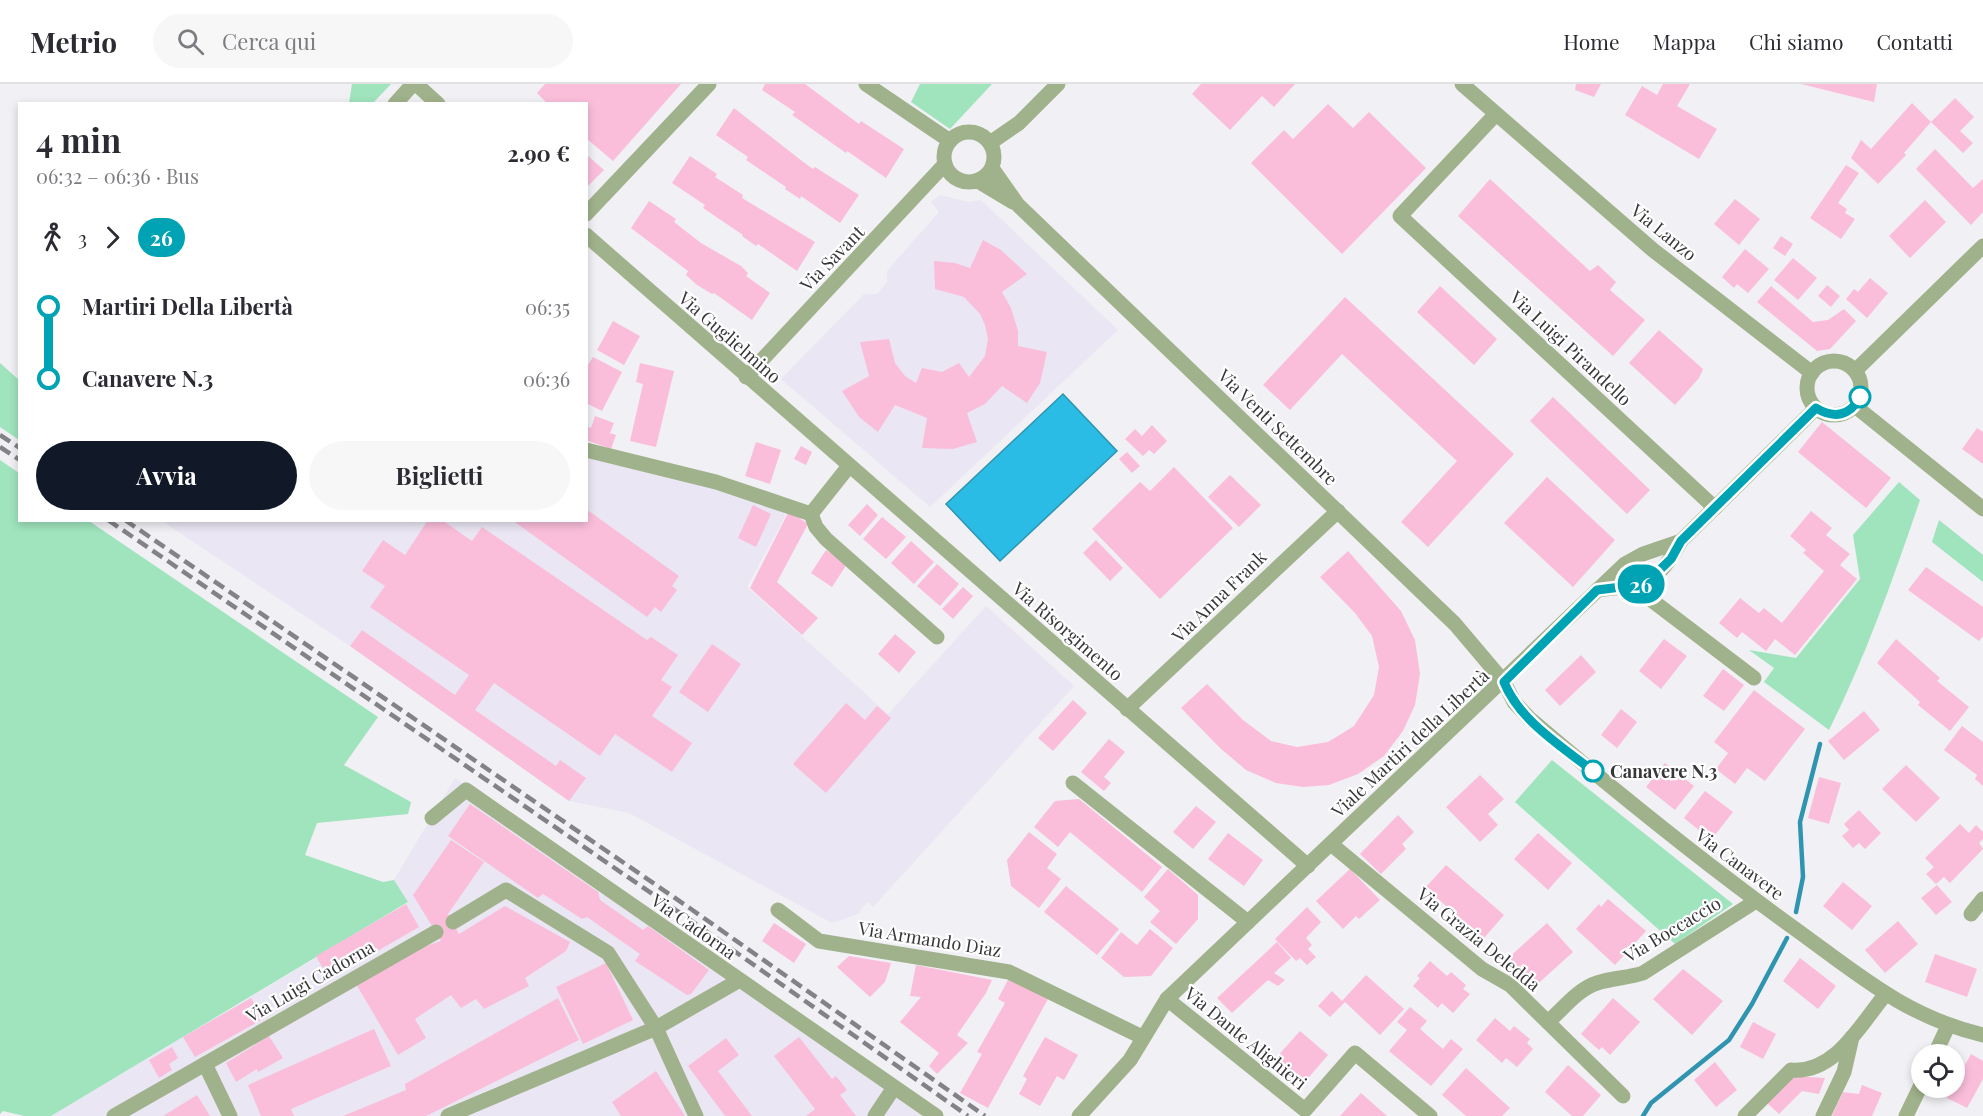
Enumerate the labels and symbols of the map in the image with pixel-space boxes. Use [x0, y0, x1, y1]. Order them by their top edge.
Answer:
street label: Via Lanzo [1625, 197, 1702, 266]
street label: Via Savant [794, 219, 870, 297]
street label: Via Guglielmino [673, 285, 786, 388]
street label: Via Luigi Pirandello [1504, 285, 1637, 411]
street label: Via Venti Settembre [1212, 363, 1343, 490]
unlabelled marker [1849, 386, 1871, 408]
street label: Via Anna Frank [1166, 545, 1272, 648]
line badge: 26 [1614, 564, 1668, 604]
street label: Via Risorgimento [1007, 576, 1128, 686]
street label: Viale Martiri della Libertà [1325, 664, 1494, 823]
place label: Canavere N.3 [1610, 759, 1718, 783]
marker: Canavere N.3 [1582, 760, 1604, 782]
street label: Via Canavere [1690, 822, 1789, 905]
street label: Via Grazia Deledda [1412, 881, 1546, 996]
street label: Via Cadorna [646, 887, 741, 964]
street label: Via Boccaccio [1618, 890, 1725, 968]
street label: Via Armando Diaz [856, 916, 1003, 962]
street label: Via Luigi Cadorna [241, 935, 379, 1028]
street label: Via Dante Alighieri [1179, 981, 1312, 1095]

